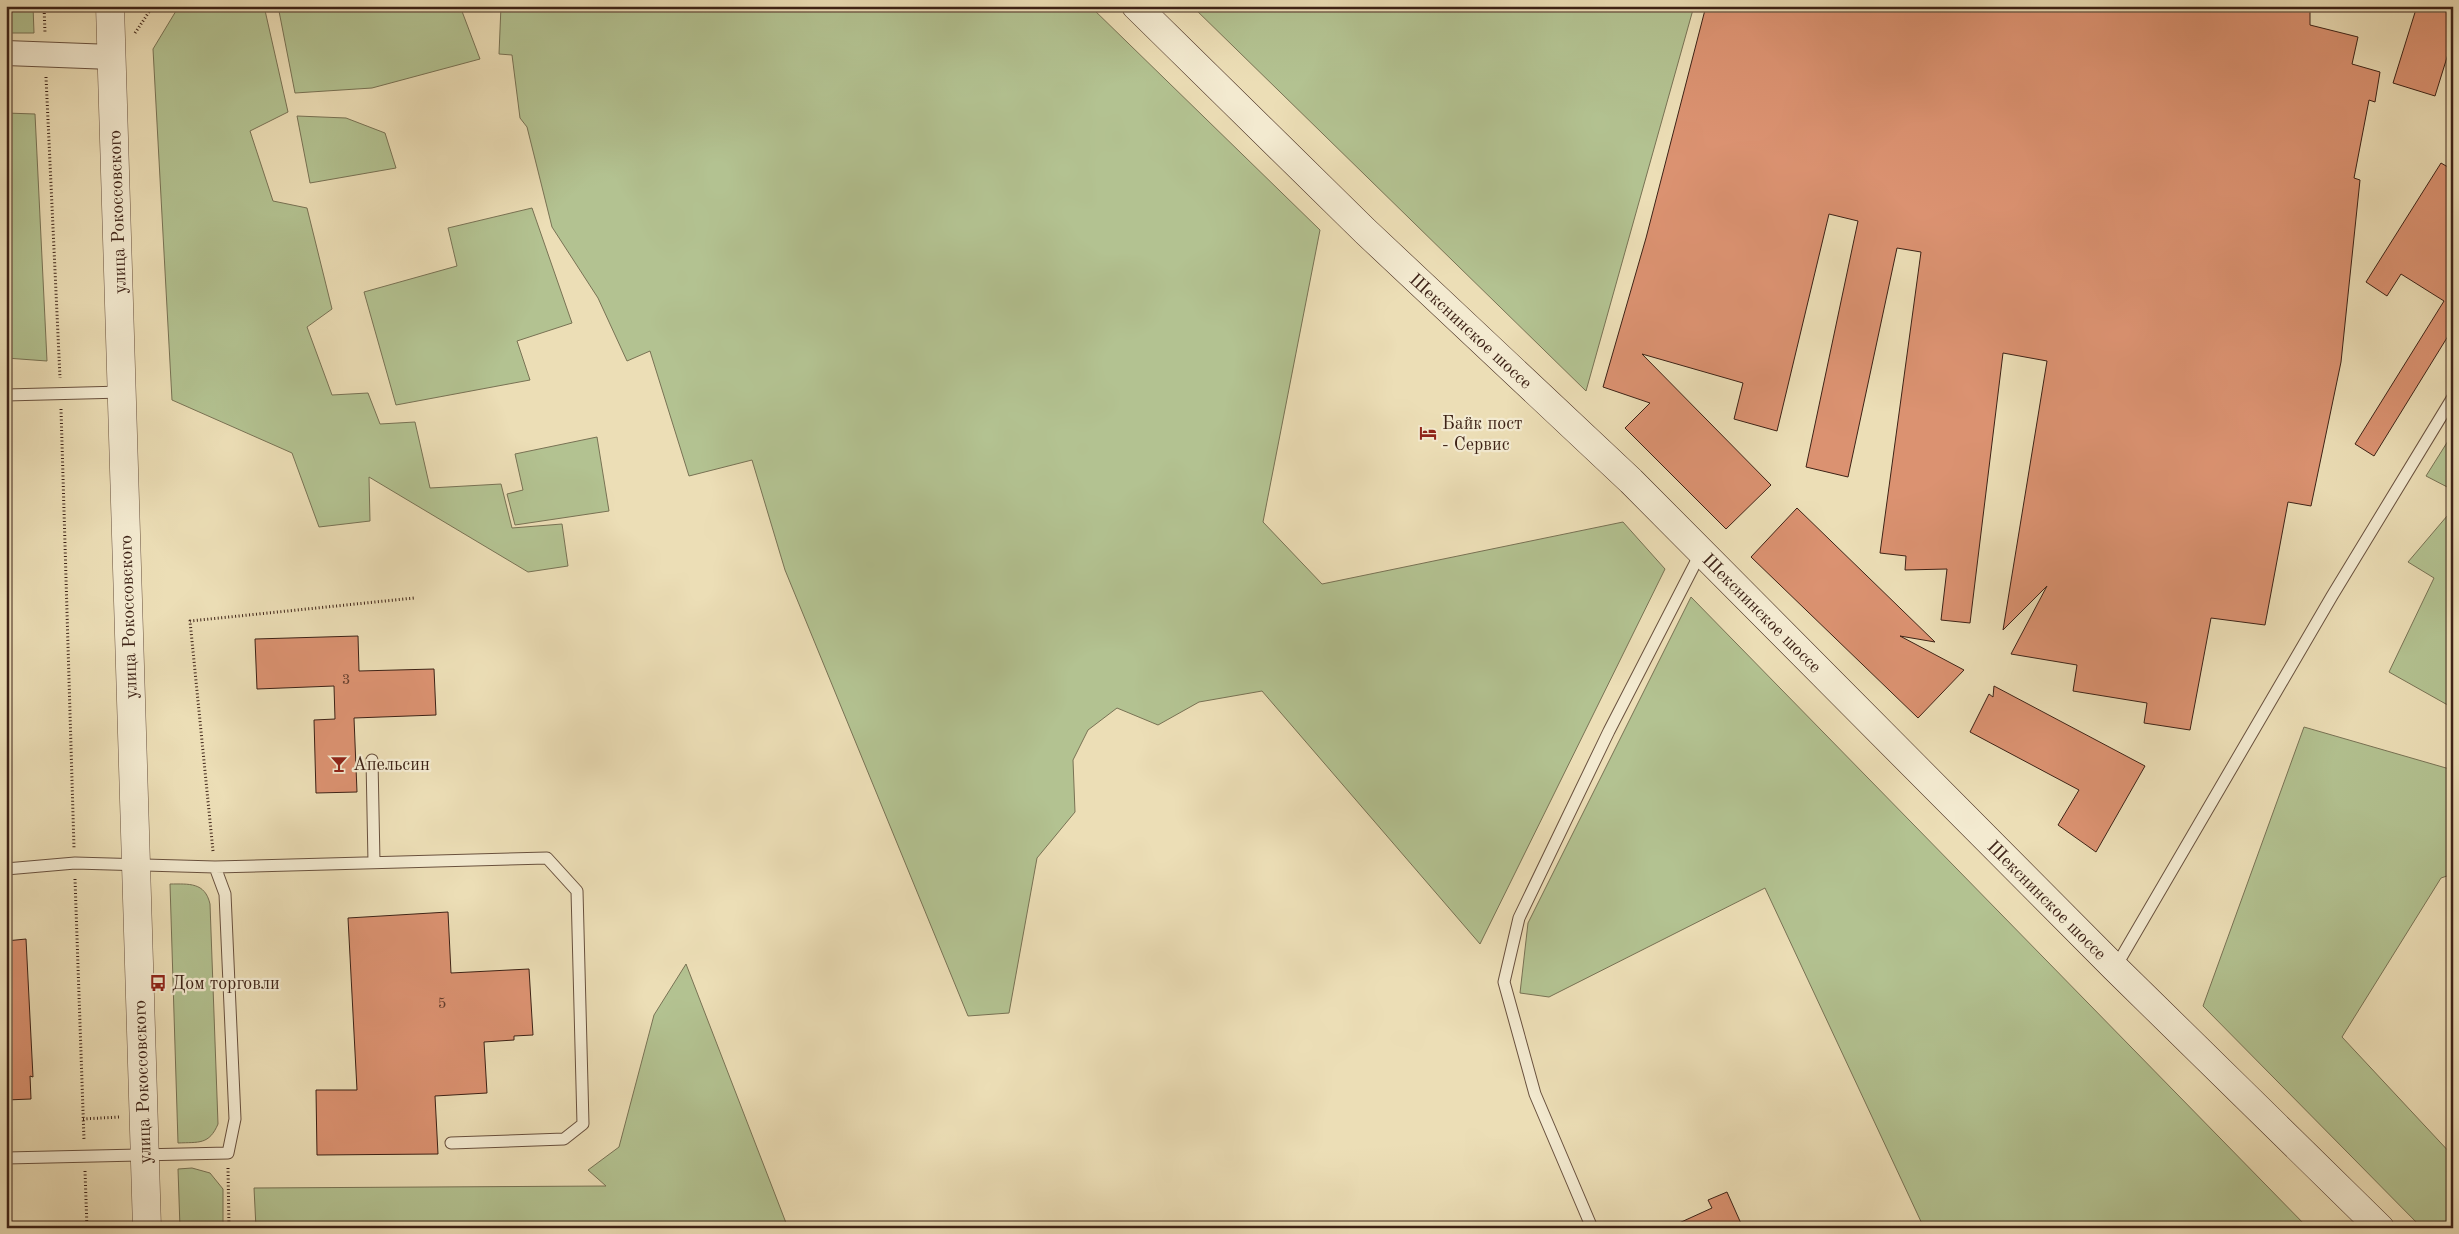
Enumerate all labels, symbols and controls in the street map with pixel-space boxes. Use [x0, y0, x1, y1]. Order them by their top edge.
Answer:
street label: улица Рокоссовского [106, 130, 130, 294]
street label: Шекснинское шоссе [1406, 271, 1535, 393]
place label: Байк пост - Сервис [1442, 415, 1523, 454]
hotel icon: Байк пост - Сервис [1418, 423, 1438, 443]
street label: улица Рокоссовского [117, 535, 141, 699]
street label: Шекснинское шоссе [1698, 551, 1824, 677]
house number: 3 [342, 673, 350, 688]
bar icon: Апельсин [329, 754, 349, 774]
place label: Апельсин [353, 756, 430, 774]
street label: Шекснинское шоссе [1983, 838, 2109, 964]
bus stop icon: Дом торговли [148, 973, 168, 993]
place label: Дом торговли [172, 975, 280, 993]
house number: 5 [438, 997, 446, 1012]
street label: улица Рокоссовского [131, 1000, 155, 1164]

